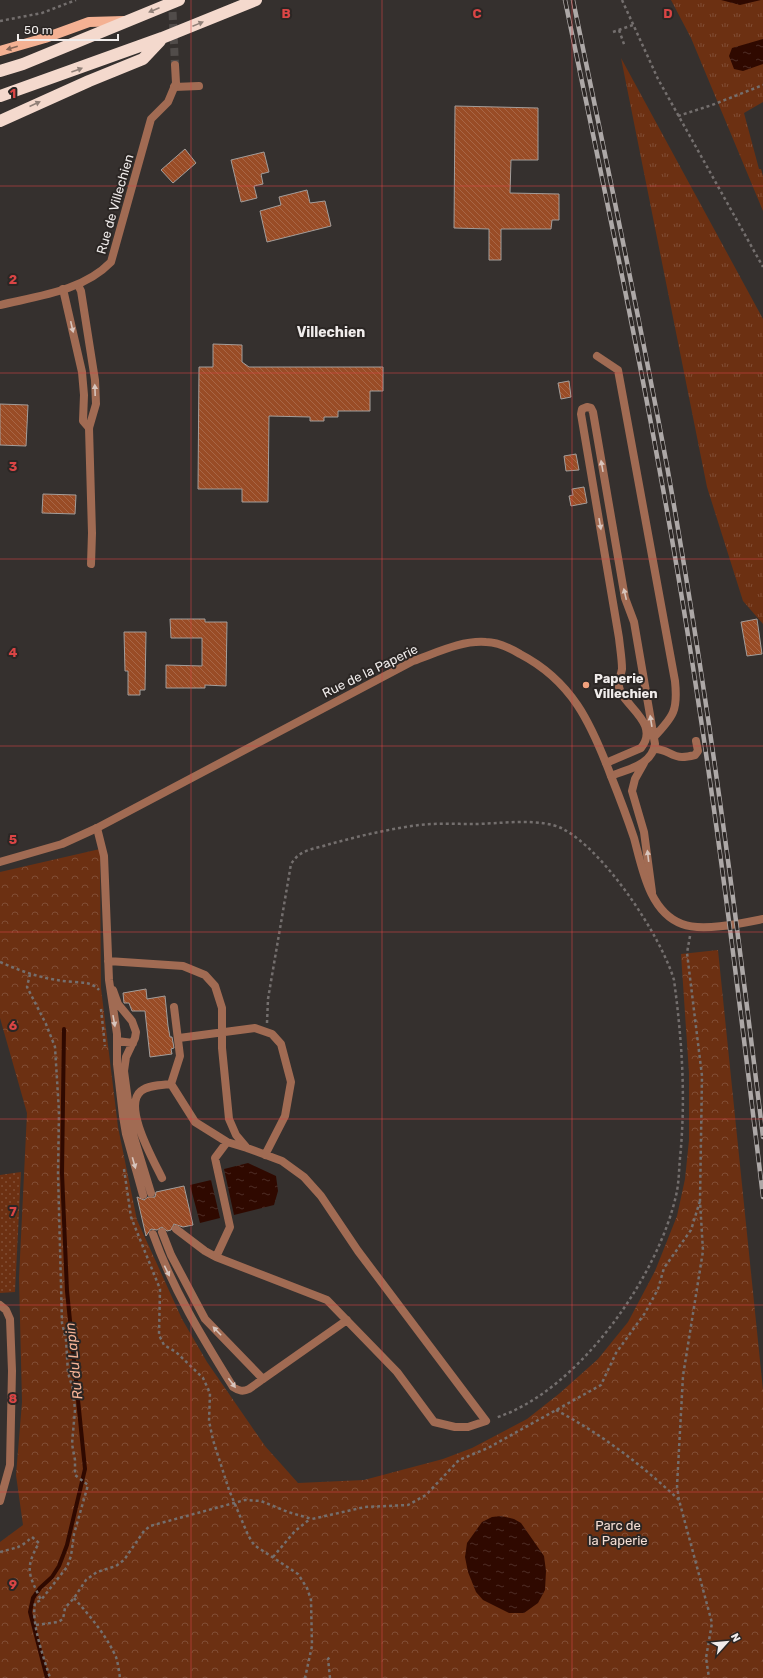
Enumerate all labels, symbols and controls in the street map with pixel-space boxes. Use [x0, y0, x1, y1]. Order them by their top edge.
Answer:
text: B [281, 6, 291, 21]
text: C [472, 6, 482, 21]
text: D [663, 6, 673, 21]
one-way arrow [148, 8, 160, 14]
scale bar [18, 16, 118, 42]
one-way arrow [192, 20, 204, 27]
text: 50 m [24, 23, 52, 37]
one-way arrow [5, 45, 17, 51]
one-way arrow [71, 66, 83, 72]
text: 1 [10, 86, 16, 101]
one-way arrow [30, 101, 42, 107]
street label: Rue de Villechien [94, 152, 136, 256]
text: 2 [9, 272, 17, 287]
one-way arrow [70, 321, 76, 333]
district label: Villechien [297, 324, 365, 341]
one-way arrow [92, 384, 99, 396]
text: 3 [9, 459, 18, 474]
one-way arrow [599, 460, 605, 472]
one-way arrow [597, 518, 603, 530]
one-way arrow [621, 588, 627, 601]
street label: Rue de la Paperie [320, 641, 420, 701]
text: 4 [9, 645, 18, 660]
place label: Paperie Villechien [594, 671, 658, 701]
marker: Paperie Villechien [581, 680, 591, 690]
one-way arrow [648, 715, 654, 727]
text: 5 [9, 832, 17, 847]
one-way arrow [645, 850, 651, 863]
one-way arrow [112, 1015, 118, 1027]
text: 6 [9, 1018, 18, 1033]
one-way arrow [131, 1157, 137, 1169]
text: 7 [9, 1204, 17, 1219]
one-way arrow [164, 1265, 170, 1276]
water label: Ru du Lapin [61, 1322, 87, 1400]
one-way arrow [212, 1326, 221, 1336]
one-way arrow [227, 1378, 236, 1389]
text: 8 [9, 1391, 18, 1406]
park label: Parc de la Paperie [588, 1518, 648, 1548]
text: 9 [9, 1577, 17, 1592]
north arrow [707, 1622, 747, 1662]
text: N [728, 1631, 743, 1644]

